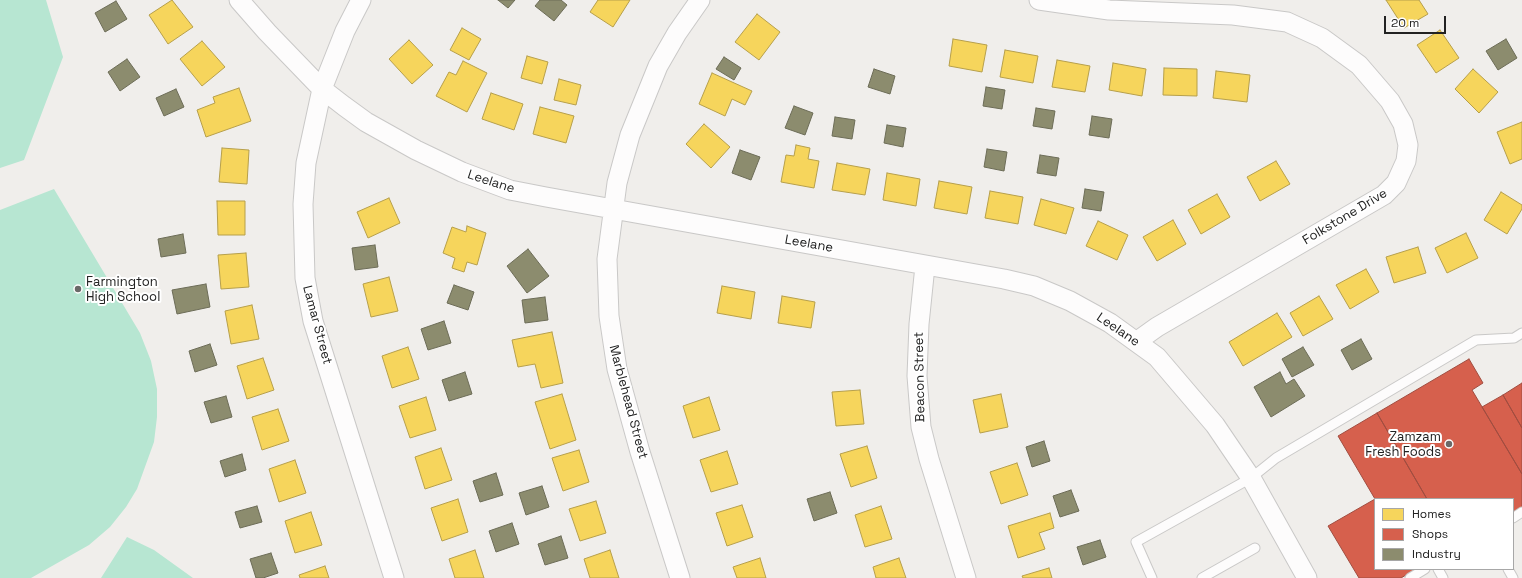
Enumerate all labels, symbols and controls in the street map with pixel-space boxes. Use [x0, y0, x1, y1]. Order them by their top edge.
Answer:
scale bar [1386, 8, 1448, 34]
text: 20 m [1391, 15, 1419, 31]
street label: Leelane [465, 167, 517, 197]
street label: Folkstone Drive [1300, 186, 1390, 248]
street label: Leelane [784, 232, 834, 256]
place label: Farmington High School [86, 274, 160, 305]
marker: Farmington High School [73, 284, 83, 294]
street label: Lamar Street [299, 284, 335, 366]
street label: Leelane [1093, 310, 1143, 350]
street label: Beacon Street [911, 332, 929, 422]
street label: Marblehead Street [605, 343, 651, 461]
place label: Zamzam Fresh Foods [1365, 429, 1441, 460]
marker: Zamzam Fresh Foods [1444, 439, 1454, 449]
legend [1374, 498, 1514, 570]
text: Homes [1412, 506, 1451, 522]
text: Shops [1412, 526, 1448, 542]
text: Industry [1412, 546, 1461, 562]

